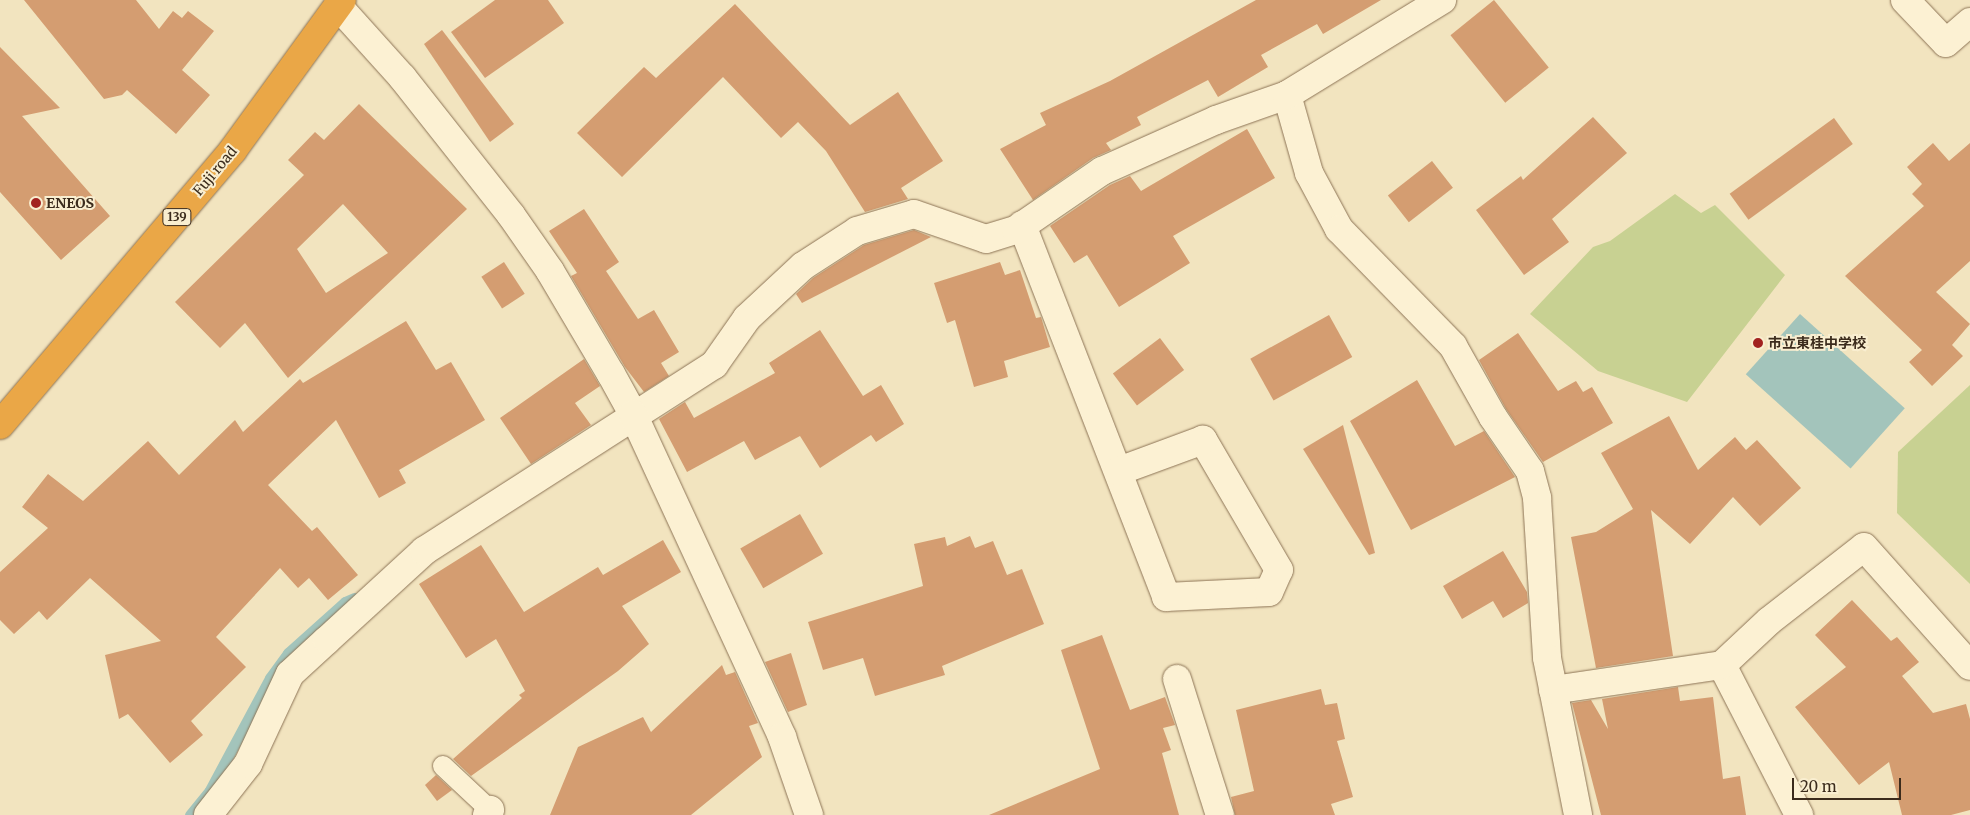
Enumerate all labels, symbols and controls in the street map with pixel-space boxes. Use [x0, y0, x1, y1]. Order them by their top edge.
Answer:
street label: Fuji road [190, 143, 240, 199]
place label: ENEOS [46, 195, 94, 211]
marker: ENEOS [30, 197, 42, 209]
road number: 139 [162, 208, 192, 226]
place label: 市立東桂中学校 [1768, 335, 1866, 351]
marker: 市立東桂中学校 [1752, 337, 1764, 349]
scale bar [1795, 768, 1904, 800]
text: 20 m [1800, 777, 1837, 796]

